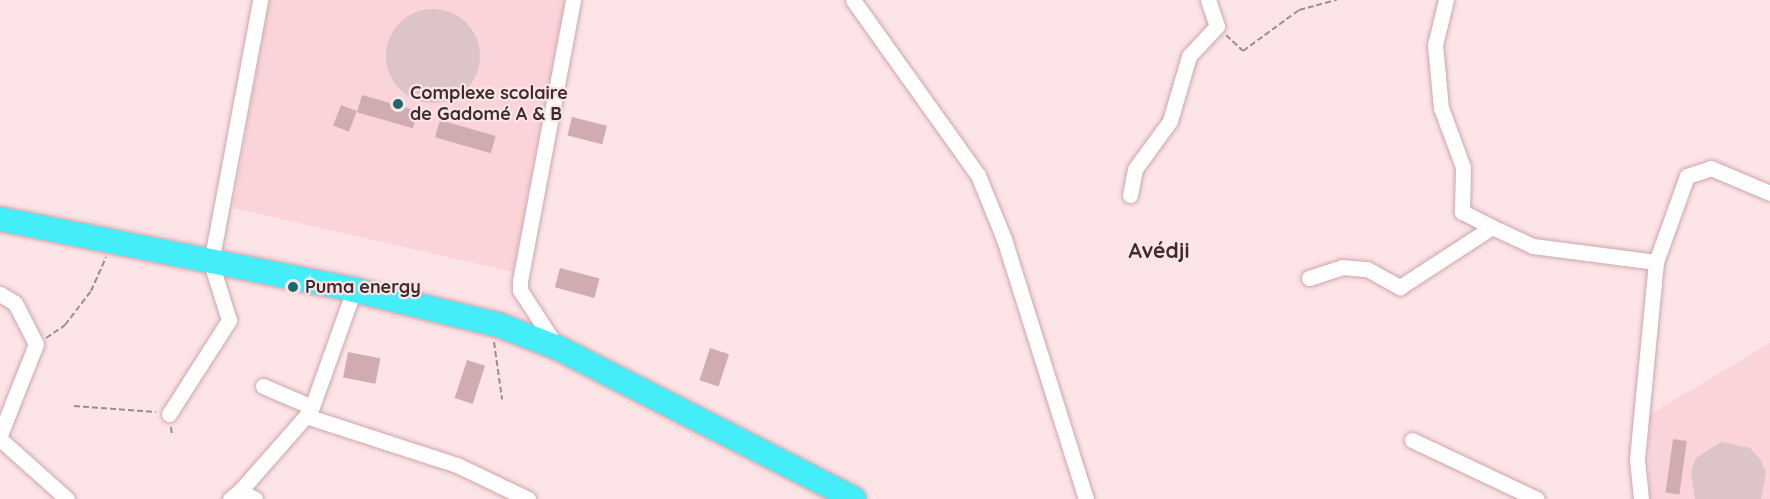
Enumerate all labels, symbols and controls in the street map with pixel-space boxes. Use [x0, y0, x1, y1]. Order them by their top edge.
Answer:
place label: Complexe scolaire de Gadomé A & B [410, 83, 568, 125]
marker: Complexe scolaire de Gadomé A & B [391, 97, 405, 111]
district label: Avédji [1129, 237, 1189, 263]
place label: Puma energy [305, 276, 421, 298]
marker: Puma energy [286, 280, 300, 294]

